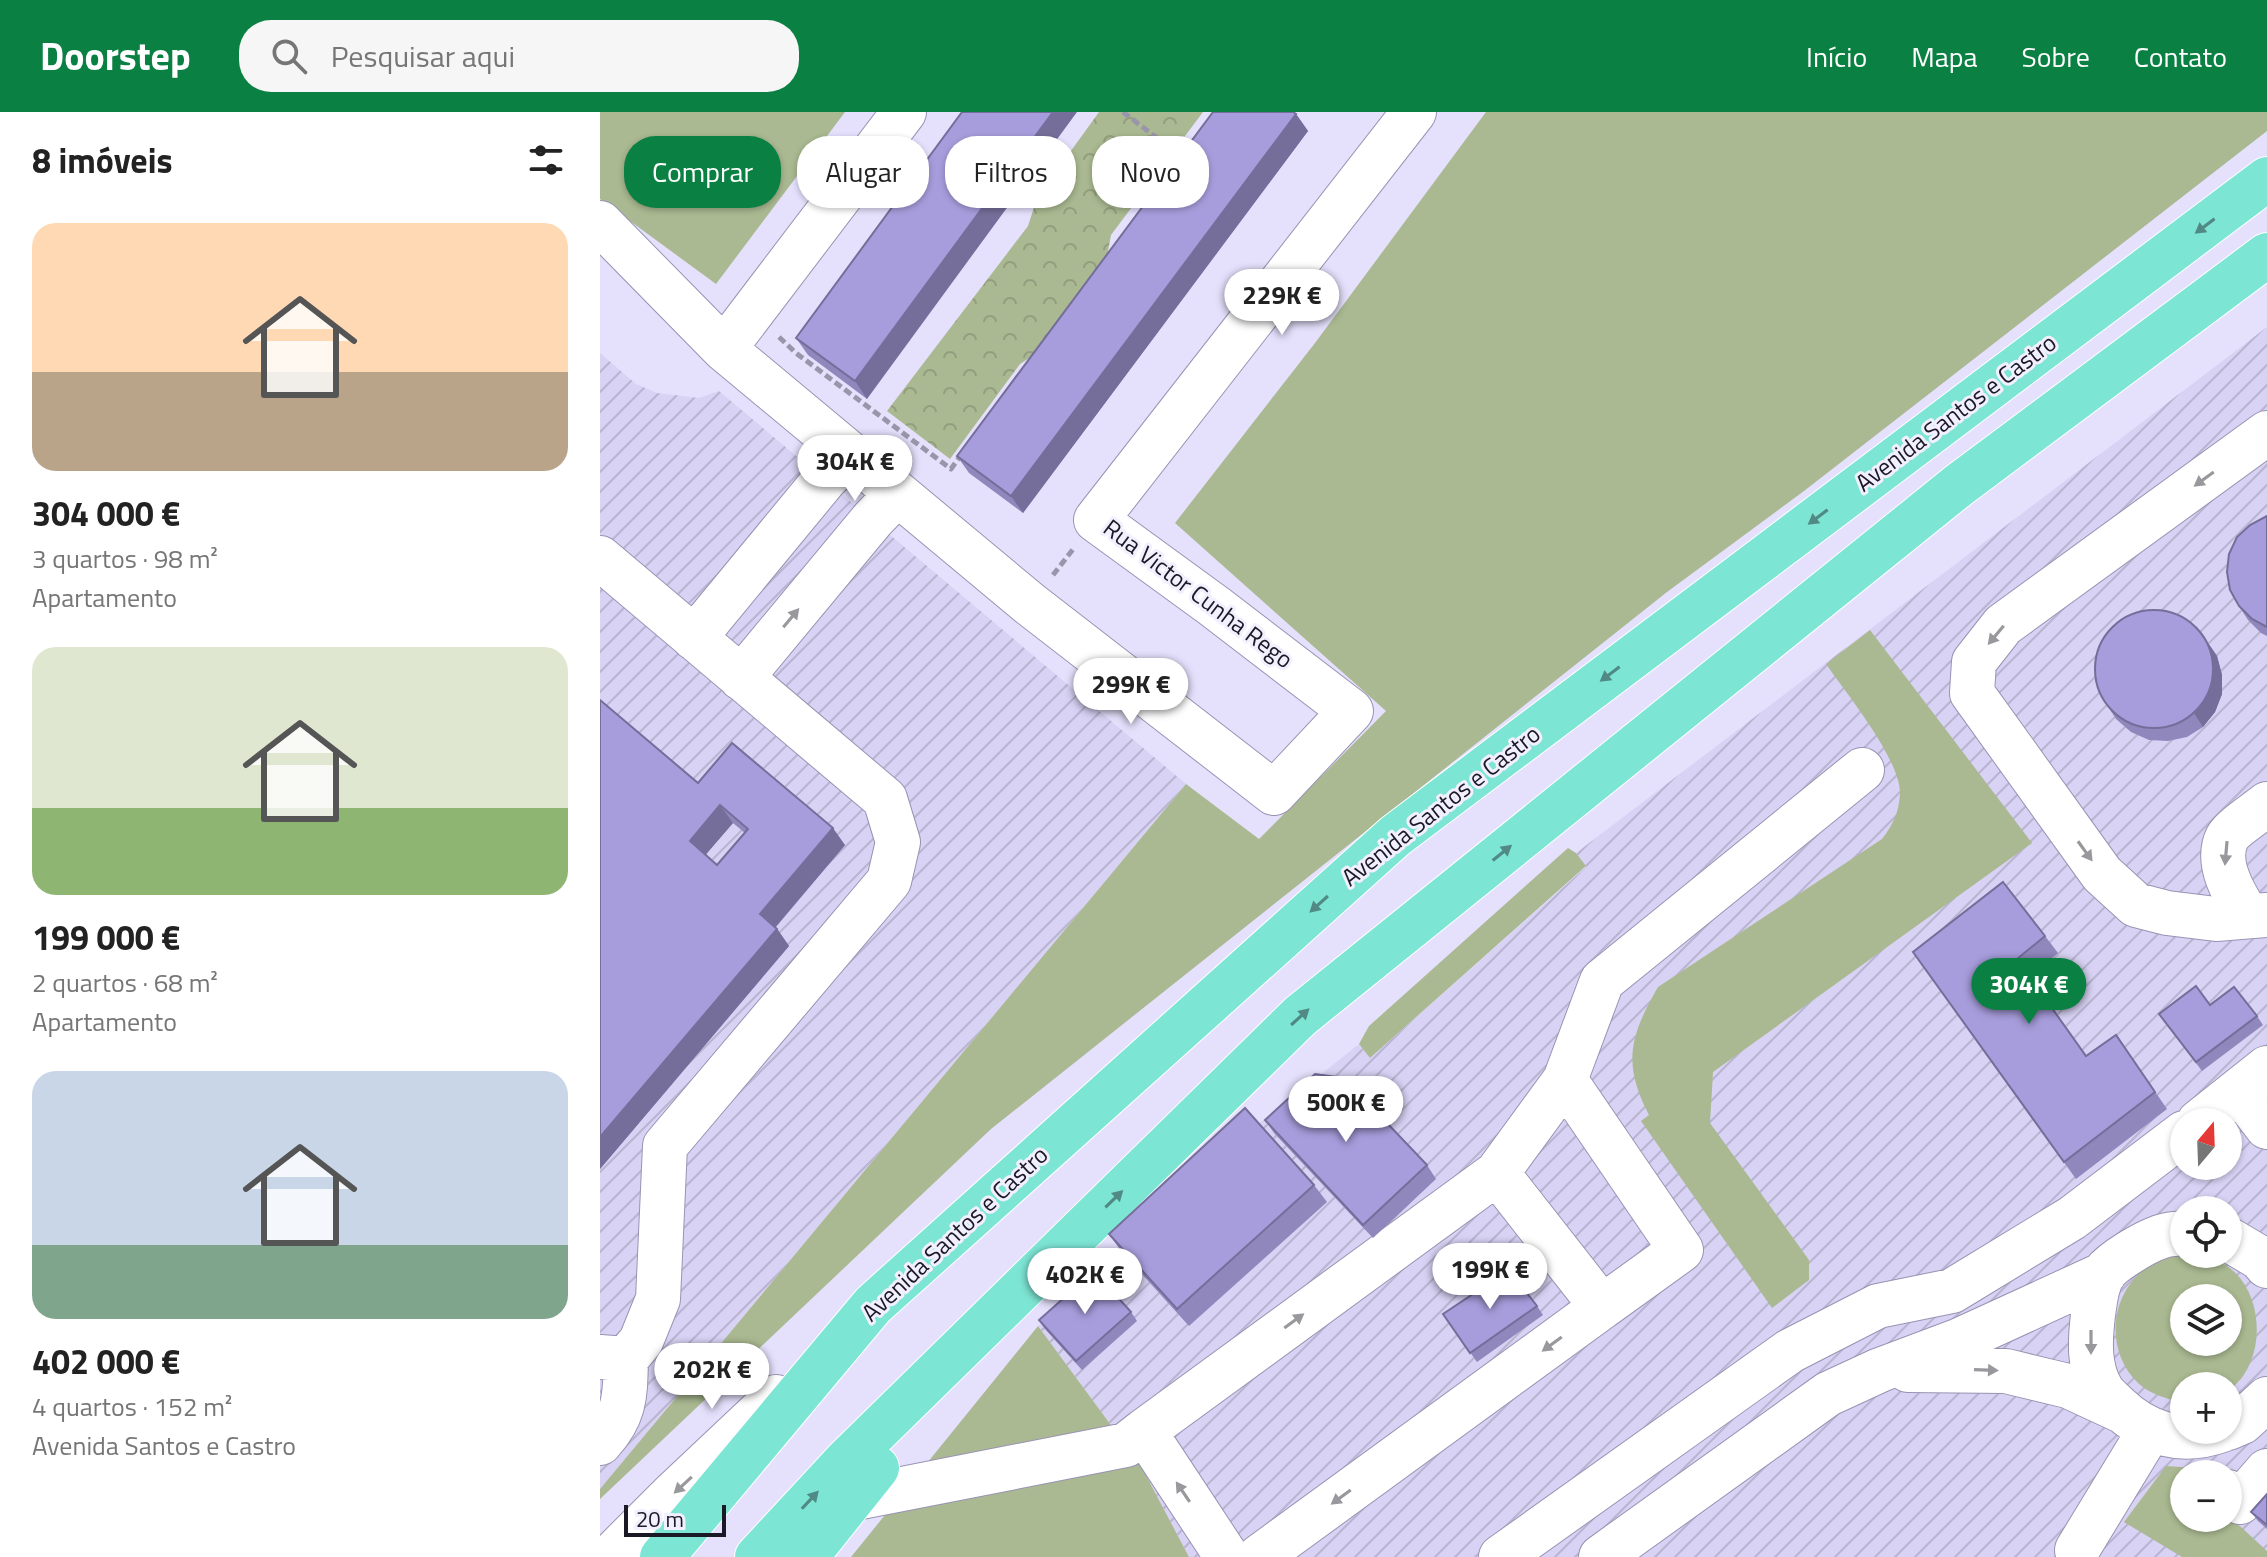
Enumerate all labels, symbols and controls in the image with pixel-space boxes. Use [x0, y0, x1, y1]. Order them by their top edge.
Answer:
search box [239, 20, 799, 92]
text: Doorstep [40, 27, 191, 85]
text: Pesquisar aqui [331, 33, 515, 79]
icon: search [267, 34, 311, 78]
text: Início [1806, 35, 1867, 78]
text: Mapa [1911, 35, 1978, 78]
text: Sobre [2022, 35, 2090, 78]
text: Contato [2134, 35, 2227, 78]
text: 8 imóveis [32, 134, 173, 186]
chip: Comprar [624, 136, 781, 208]
chip: Alugar [797, 136, 929, 208]
chip: Filtros [945, 136, 1076, 208]
chip: Novo [1092, 136, 1209, 208]
icon: filters [524, 138, 568, 182]
one-way arrow [2194, 218, 2215, 234]
pin: 229K € [1217, 269, 1347, 337]
icon: home [228, 275, 372, 419]
text: 229K € [1242, 275, 1322, 314]
street label: Avenida Santos e Castro [1847, 325, 2064, 500]
pin: 304K € [790, 435, 920, 503]
text: 304K € [815, 441, 895, 480]
one-way arrow [2193, 471, 2215, 487]
text: 304 000 € [32, 487, 180, 539]
one-way arrow [1808, 509, 1828, 525]
street label: Rua Victor Cunha Rego [1096, 510, 1301, 677]
text: 3 quartos · 98 m² [32, 539, 218, 578]
text: Apartamento [32, 578, 177, 617]
one-way arrow [782, 608, 799, 628]
one-way arrow [1988, 624, 2005, 644]
pin: 299K € [1066, 658, 1196, 726]
text: 299K € [1091, 664, 1171, 703]
one-way arrow [1600, 665, 1620, 681]
icon: home [228, 699, 372, 843]
street label: Avenida Santos e Castro [1333, 716, 1547, 894]
one-way arrow [2077, 840, 2092, 861]
one-way arrow [2219, 841, 2232, 866]
one-way arrow [1492, 845, 1512, 862]
one-way arrow [1309, 895, 1328, 913]
text: 199 000 € [32, 911, 180, 963]
pin: 304K € [1964, 958, 2094, 1026]
text: 2 quartos · 68 m² [32, 963, 218, 1002]
text: 304K € [1989, 964, 2069, 1003]
text: Apartamento [32, 1002, 177, 1041]
one-way arrow [1290, 1009, 1310, 1026]
pin: 500K € [1281, 1076, 1411, 1144]
text: 500K € [1306, 1082, 1386, 1121]
north arrow [2170, 1108, 2242, 1180]
map controls [2170, 1108, 2242, 1532]
icon: home [228, 1123, 372, 1267]
street label: Avenida Santos e Castro [853, 1137, 1056, 1330]
one-way arrow [1104, 1190, 1123, 1208]
button: locate [2170, 1196, 2242, 1268]
pin: 199K € [1425, 1243, 1555, 1311]
pin: 402K € [1020, 1248, 1150, 1316]
text: 199K € [1450, 1249, 1530, 1288]
text: 402K € [1045, 1254, 1125, 1293]
button: layers [2170, 1284, 2242, 1356]
one-way arrow [1284, 1313, 1305, 1329]
one-way arrow [2085, 1329, 2097, 1355]
text: 402 000 € [32, 1335, 180, 1387]
one-way arrow [1541, 1335, 1562, 1351]
pin: 202K € [647, 1343, 777, 1411]
text: 202K € [672, 1349, 752, 1388]
one-way arrow [1974, 1364, 1999, 1377]
button: + [2170, 1372, 2242, 1444]
text: 4 quartos · 152 m² [32, 1387, 232, 1426]
text: Avenida Santos e Castro [32, 1426, 296, 1465]
button: − [2170, 1460, 2242, 1532]
one-way arrow [674, 1475, 693, 1493]
one-way arrow [1176, 1482, 1191, 1503]
one-way arrow [1331, 1489, 1352, 1504]
one-way arrow [801, 1491, 819, 1510]
scale bar [624, 1501, 726, 1537]
text: 20 m [636, 1502, 684, 1536]

